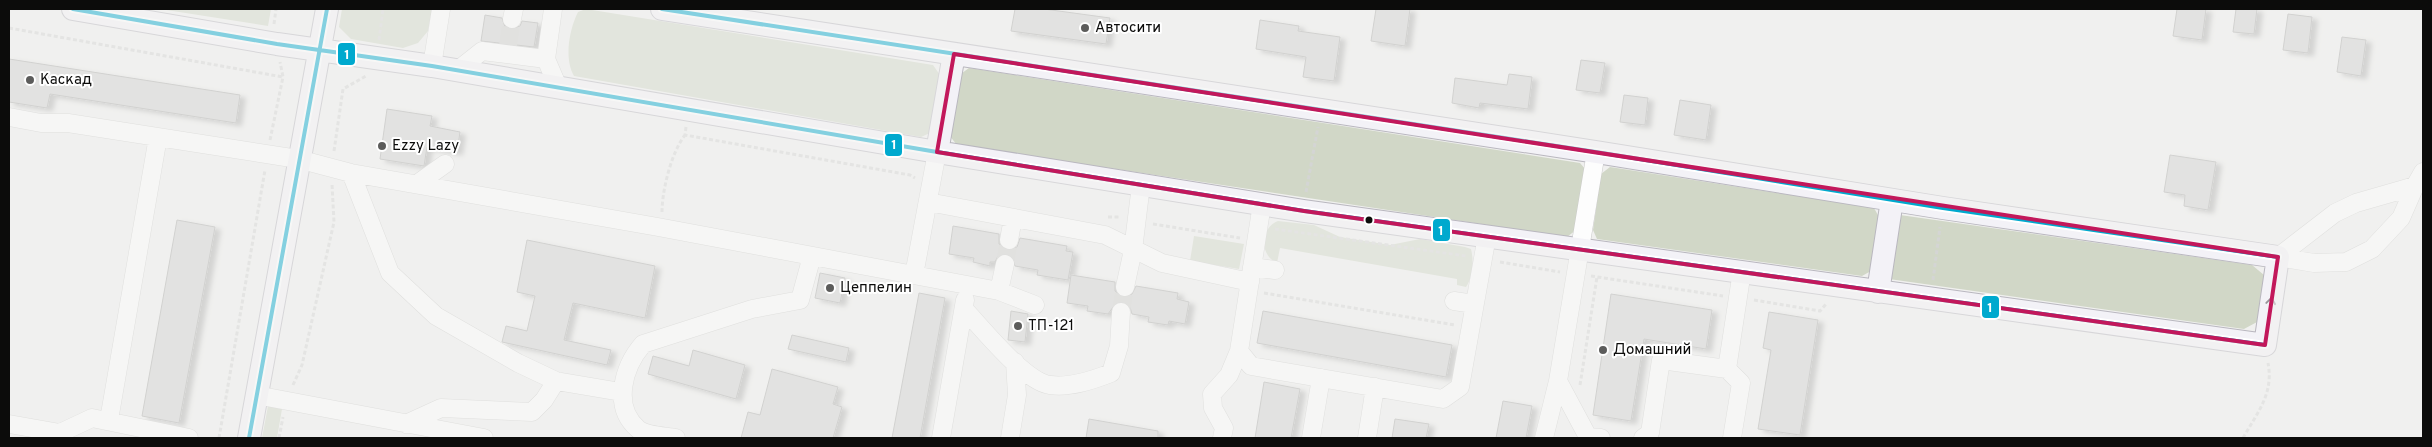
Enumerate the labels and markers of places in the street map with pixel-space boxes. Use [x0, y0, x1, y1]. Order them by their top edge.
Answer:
place label: Автосити [1095, 19, 1161, 38]
marker: Автосити [1079, 22, 1091, 34]
place label: Каскад [40, 71, 92, 90]
marker: Каскад [24, 74, 36, 86]
place label: Ezzy Lazy [392, 137, 459, 156]
marker: Ezzy Lazy [376, 140, 388, 152]
unlabelled marker [1364, 215, 1374, 225]
place label: Цеппелин [840, 279, 912, 298]
marker: Цеппелин [824, 282, 836, 294]
place label: ТП-121 [1028, 317, 1074, 336]
marker: ТП-121 [1012, 320, 1024, 332]
place label: Домашний [1613, 341, 1691, 360]
marker: Домашний [1597, 344, 1609, 356]

